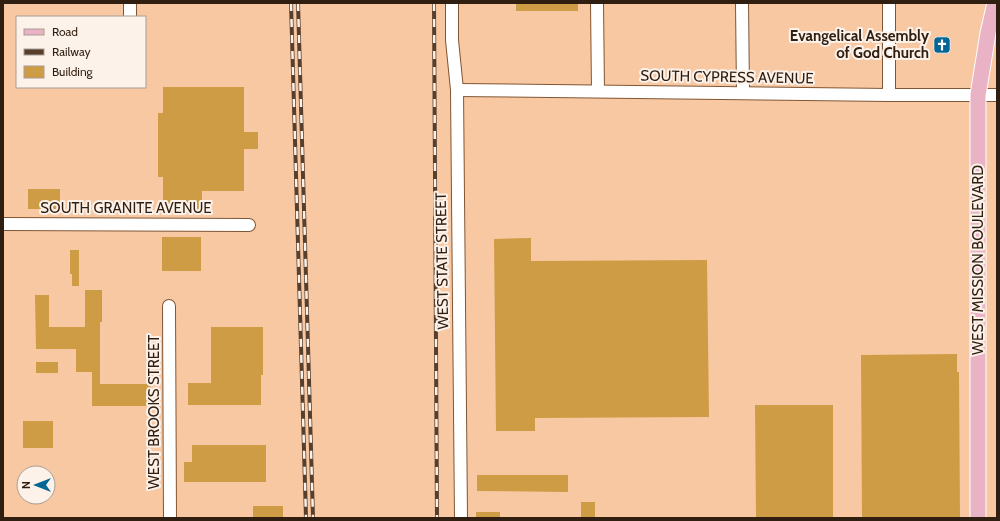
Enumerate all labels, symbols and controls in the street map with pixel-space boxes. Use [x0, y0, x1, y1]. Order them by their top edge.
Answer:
legend [16, 16, 146, 88]
text: Road [52, 24, 78, 39]
place label: Evangelical Assembly of God Church [790, 27, 930, 62]
church icon: Evangelical Assembly of God Church [932, 35, 952, 55]
text: Railway [52, 44, 90, 59]
text: Building [52, 64, 94, 79]
street label: SOUTH CYPRESS AVENUE [640, 66, 814, 88]
street label: WEST MISSION BOULEVARD [969, 165, 987, 355]
street label: WEST STATE STREET [432, 192, 452, 330]
street label: SOUTH GRANITE AVENUE [40, 199, 212, 217]
street label: WEST BROOKS STREET [145, 335, 163, 489]
north arrow [16, 465, 56, 505]
text: N [19, 481, 33, 489]

